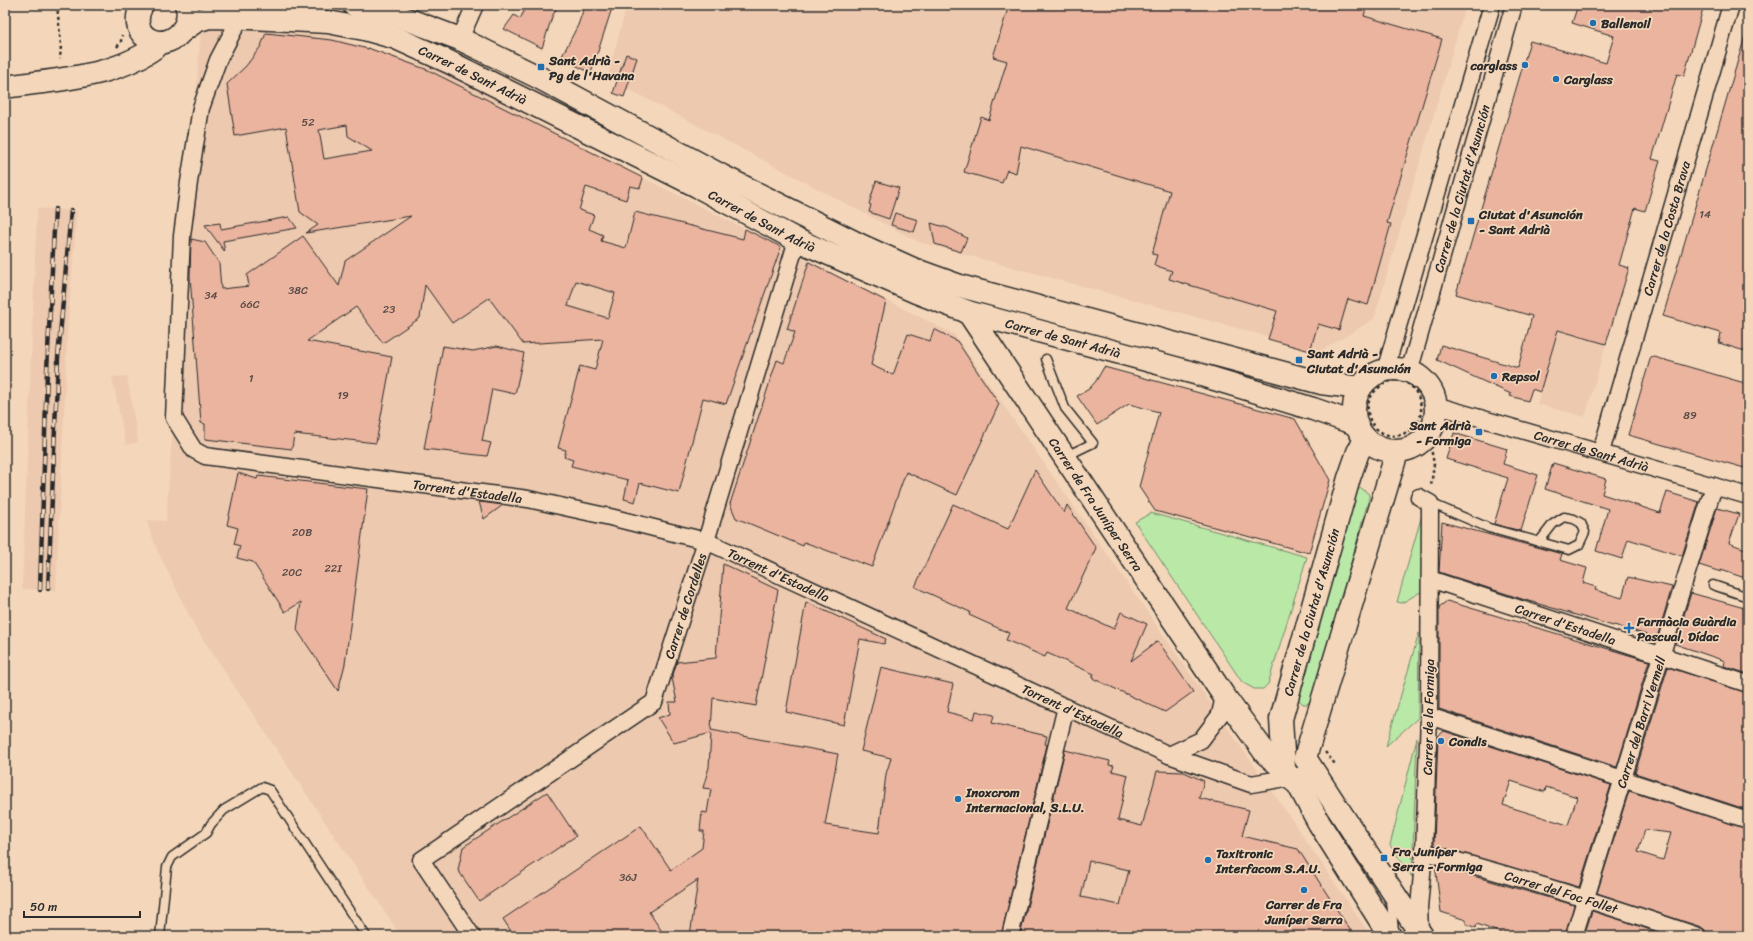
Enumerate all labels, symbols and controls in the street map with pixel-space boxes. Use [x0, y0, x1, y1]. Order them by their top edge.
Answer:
place label: Ballenoil [1601, 12, 1652, 35]
marker: Ballenoil [1588, 18, 1598, 28]
street label: Carrer de Sant Adrià [415, 39, 531, 112]
place label: Sant Adrià - Pg de l'Havana [548, 49, 635, 87]
place label: carglass [1470, 54, 1518, 77]
marker: carglass [1520, 60, 1530, 70]
marker: Sant Adrià - Pg de l'Havana [536, 62, 546, 72]
place label: Carglass [1563, 68, 1614, 91]
marker: Carglass [1551, 74, 1561, 84]
street label: Carrer de la Ciutat d'Asunción [1427, 102, 1497, 275]
house number: 52 [301, 113, 315, 132]
street label: Carrer de la Costa Brava [1636, 158, 1697, 299]
street label: Carrer de Sant Adrià [704, 183, 820, 259]
place label: Ciutat d'Asunción - Sant Adrià [1478, 203, 1584, 241]
house number: 14 [1699, 205, 1711, 224]
marker: Ciutat d'Asunción - Sant Adrià [1466, 216, 1476, 226]
house number: 38C [288, 281, 308, 300]
house number: 34 [205, 286, 218, 305]
house number: 66C [240, 295, 260, 314]
house number: 23 [383, 300, 395, 319]
street label: Carrer de Sant Adrià [1003, 312, 1124, 365]
place label: Sant Adrià - Ciutat d'Asunción [1306, 342, 1412, 380]
marker: Sant Adrià - Ciutat d'Asunción [1294, 355, 1304, 365]
place label: Repsol [1501, 365, 1541, 388]
house number: 1 [249, 369, 254, 388]
marker: Repsol [1489, 371, 1499, 381]
house number: 19 [337, 386, 349, 405]
house number: 89 [1683, 406, 1697, 425]
place label: Sant Adrià - Formiga [1408, 414, 1471, 452]
street label: Carrer de Sant Adrià [1531, 423, 1652, 479]
marker: Sant Adrià - Formiga [1474, 427, 1484, 437]
street label: Carrer de Fra Juníper Serra [1043, 433, 1149, 577]
street label: Torrent d'Estadella [411, 473, 524, 510]
house number: 20B [292, 523, 312, 542]
street label: Carrer de la Ciutat d'Asunción [1277, 526, 1346, 699]
street label: Torrent d'Estadella [724, 541, 834, 609]
street label: Carrer de Cordelles [658, 550, 714, 662]
house number: 22I [324, 559, 342, 578]
house number: 20C [282, 563, 302, 582]
street label: Carrer d'Estadella [1512, 597, 1620, 652]
place label: Farmàcia Guàrdia Pascual, Dídac [1636, 610, 1737, 648]
marker: Farmàcia Guàrdia Pascual, Dídac [1624, 623, 1634, 633]
street label: Carrer del Barri Vermell [1610, 653, 1672, 791]
street label: Carrer de la Formiga [1416, 658, 1441, 775]
street label: Torrent d'Estadella [1018, 677, 1128, 745]
place label: Condis [1448, 730, 1487, 753]
marker: Condis [1436, 736, 1446, 746]
place label: Inoxcrom Internacional, S.L.U. [965, 781, 1085, 819]
marker: Inoxcrom Internacional, S.L.U. [953, 794, 963, 804]
place label: Fra Juníper Serra - Formiga [1391, 840, 1483, 878]
place label: Taxitronic Interfacom S.A.U. [1215, 842, 1321, 880]
marker: Fra Juníper Serra - Formiga [1379, 853, 1389, 863]
marker: Taxitronic Interfacom S.A.U. [1203, 855, 1213, 865]
street label: Carrer del Foc Follet [1502, 864, 1621, 921]
house number: 36J [619, 868, 638, 887]
marker: Carrer de Fra Juníper Serra [1299, 885, 1309, 895]
scale bar [24, 893, 140, 919]
place label: Carrer de Fra Juníper Serra [1264, 893, 1343, 931]
text: 50 m [30, 896, 57, 918]

